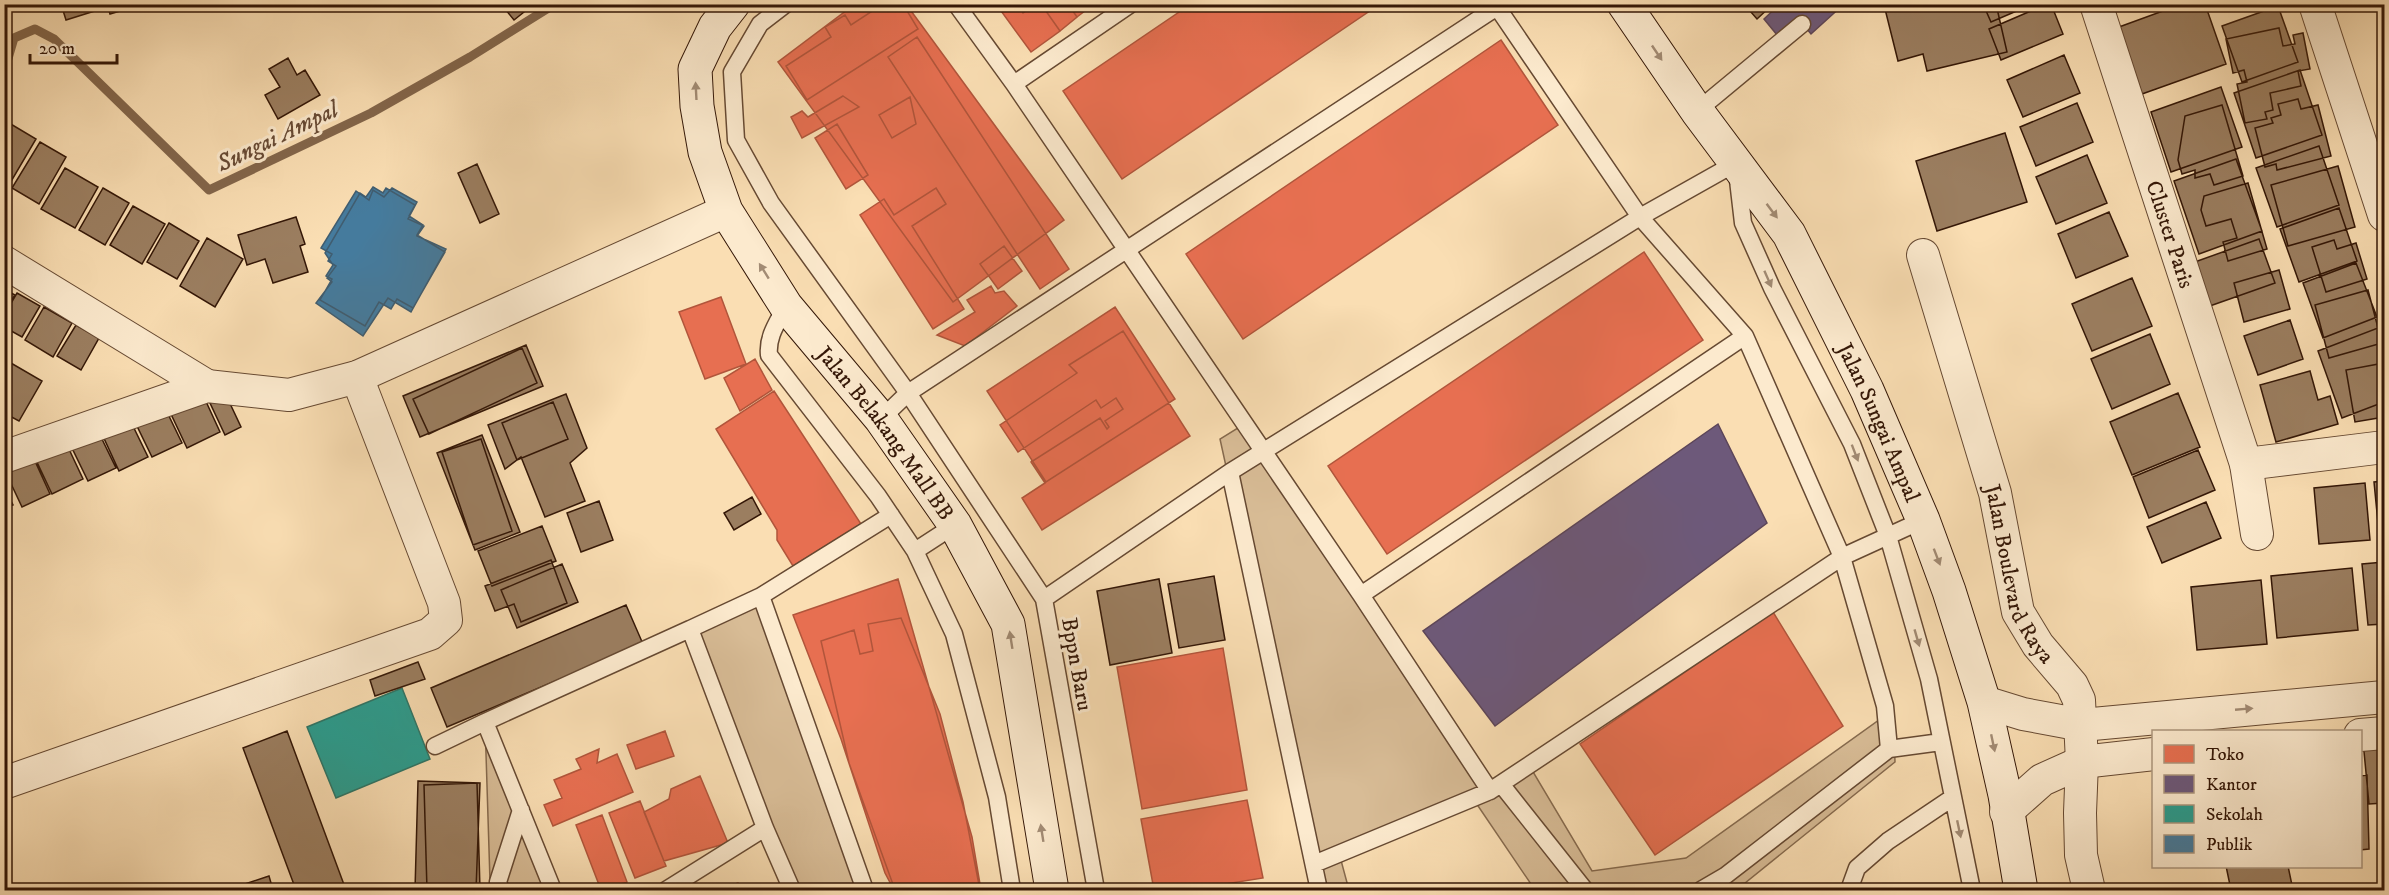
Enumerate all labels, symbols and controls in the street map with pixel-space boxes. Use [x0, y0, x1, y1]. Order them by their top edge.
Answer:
scale bar [30, 27, 117, 65]
text: 20 m [39, 38, 75, 60]
one-way arrow [1651, 44, 1663, 60]
one-way arrow [692, 82, 701, 101]
water label: Sungai Ampal [211, 93, 345, 180]
street label: Cluster Paris [2139, 177, 2200, 292]
one-way arrow [1765, 203, 1777, 218]
one-way arrow [759, 263, 770, 279]
one-way arrow [1763, 271, 1773, 289]
street label: Jalan Sungai Ampal [1830, 337, 1926, 507]
street label: Jalan Belakang Mall BB [809, 340, 959, 526]
one-way arrow [1851, 445, 1861, 463]
street label: Jalan Boulevard Raya [1978, 480, 2060, 670]
one-way arrow [1932, 548, 1942, 566]
street label: Bppn Baru [1055, 616, 1098, 713]
one-way arrow [1913, 629, 1922, 647]
one-way arrow [1006, 631, 1015, 650]
one-way arrow [2235, 704, 2254, 714]
legend [2152, 730, 2362, 868]
one-way arrow [1989, 734, 1998, 753]
text: Toko [2206, 744, 2244, 766]
text: Kantor [2206, 774, 2257, 796]
text: Sekolah [2206, 804, 2263, 826]
one-way arrow [1955, 819, 1964, 838]
one-way arrow [1037, 823, 1046, 842]
text: Publik [2206, 834, 2253, 856]

